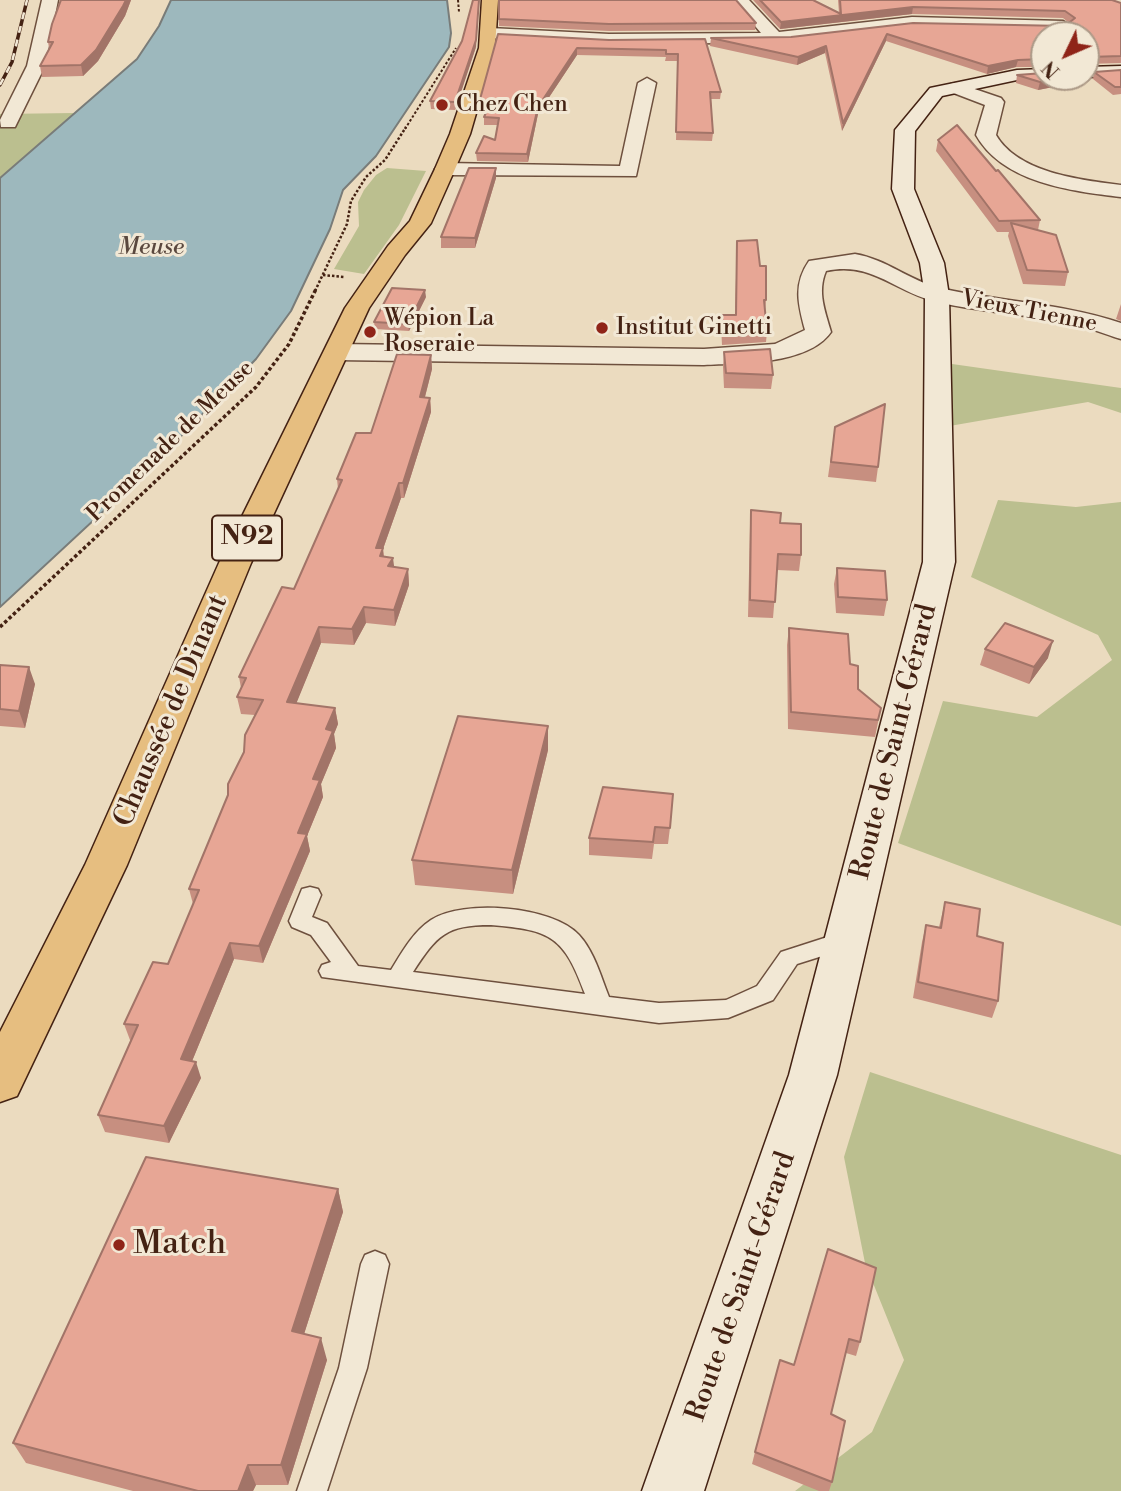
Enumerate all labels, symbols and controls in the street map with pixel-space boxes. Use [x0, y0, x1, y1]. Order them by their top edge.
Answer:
north arrow [1030, 21, 1100, 91]
text: N [1037, 55, 1065, 83]
place label: Chez Chen [456, 91, 568, 119]
marker: Chez Chen [434, 97, 450, 113]
water label: Meuse [118, 234, 184, 262]
street label: Vieux Tienne [959, 285, 1099, 339]
place label: Wépion La Roseraie [384, 305, 494, 359]
place label: Institut Ginetti [616, 314, 772, 342]
marker: Institut Ginetti [594, 320, 610, 336]
marker: Wépion La Roseraie [362, 324, 378, 340]
street label: Promenade de Meuse [82, 355, 260, 529]
road number: N92 [212, 516, 282, 560]
street label: Chaussée de Dinant [108, 590, 236, 832]
street label: Route de Saint-Gérard [844, 601, 946, 883]
street label: Route de Saint-Gérard [680, 1148, 804, 1426]
place label: Match [133, 1225, 226, 1265]
marker: Match [111, 1237, 127, 1253]

